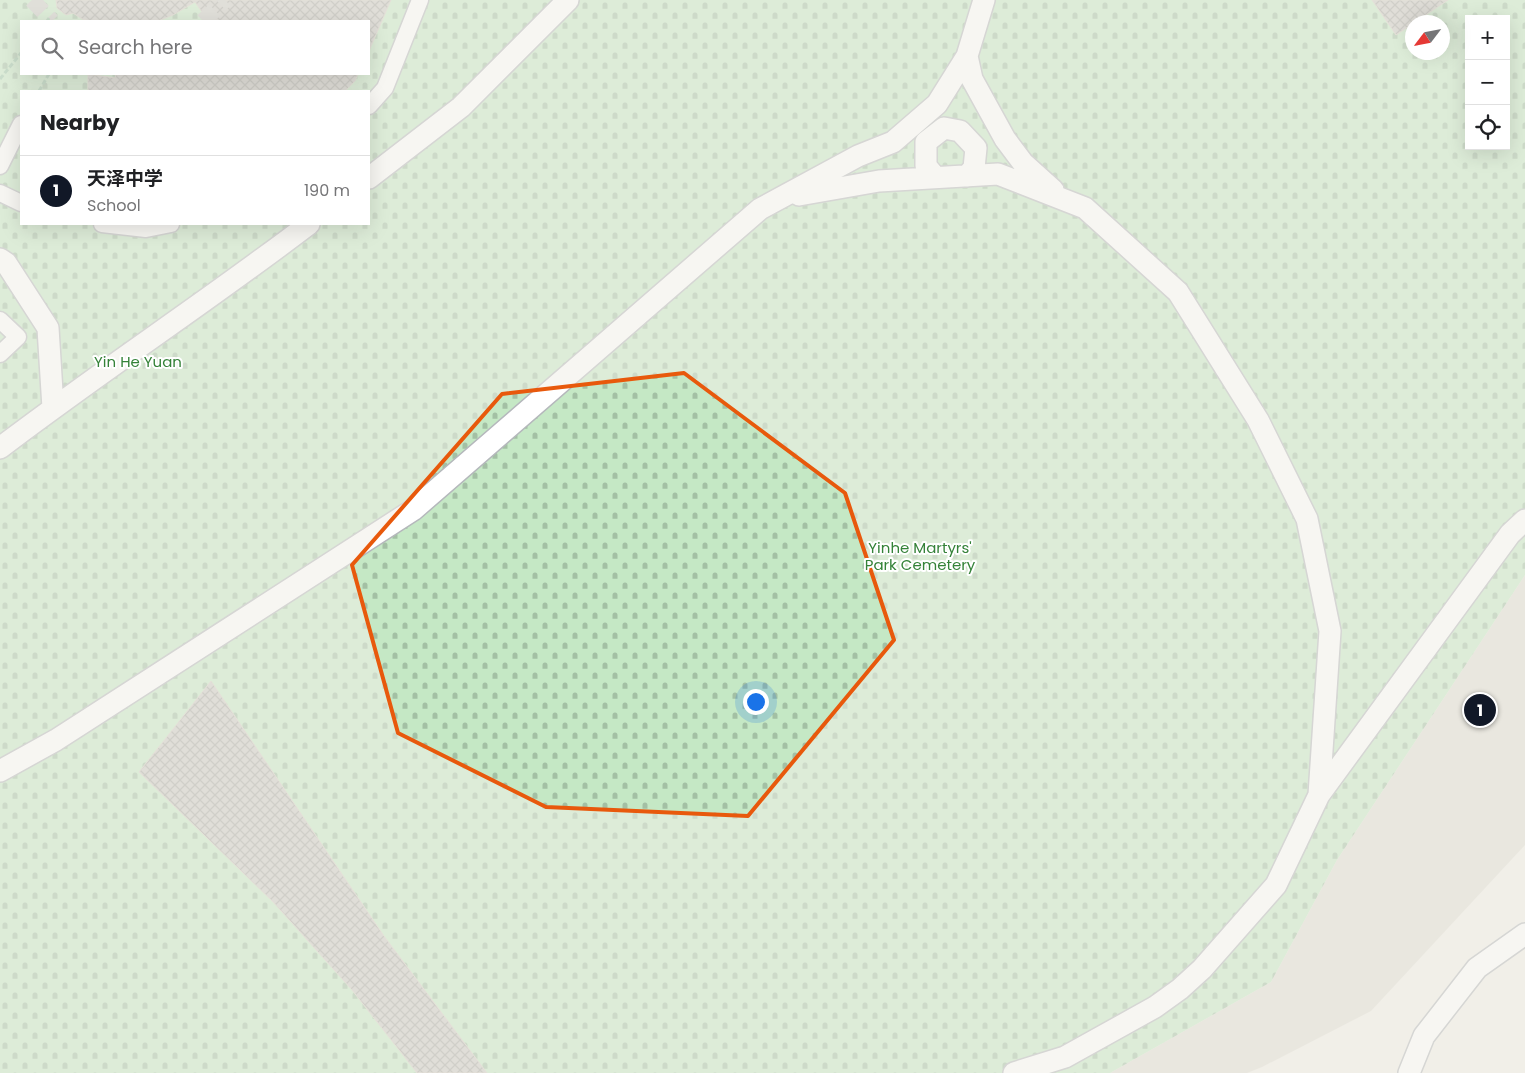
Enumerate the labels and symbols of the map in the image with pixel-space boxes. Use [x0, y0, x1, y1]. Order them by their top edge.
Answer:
north arrow [1405, 15, 1450, 60]
park label: Yin He Yuan [94, 351, 182, 372]
park label: Yinhe Martyrs' Park Cemetery [865, 537, 976, 575]
your location [743, 689, 769, 715]
pin: 1 [1464, 691, 1496, 729]

